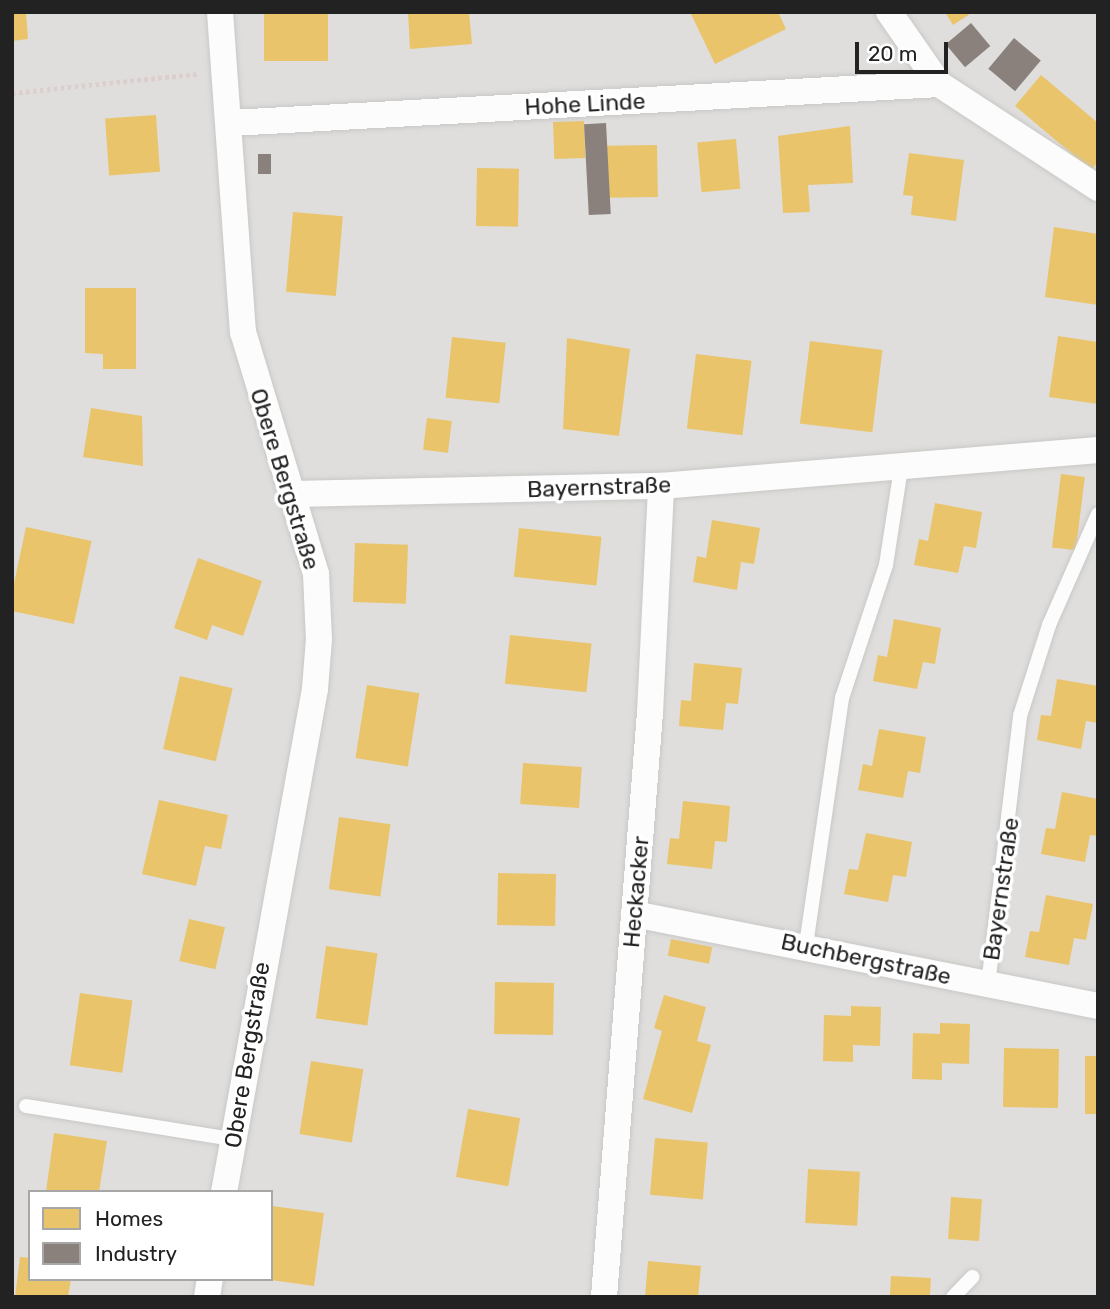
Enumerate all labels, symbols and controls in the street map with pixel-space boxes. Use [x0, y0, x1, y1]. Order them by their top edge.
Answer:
scale bar [858, 28, 951, 72]
text: 20 m [868, 41, 917, 66]
street label: Hohe Linde [524, 87, 646, 121]
street label: Obere Bergstraße [244, 385, 326, 573]
street label: Bayernstraße [527, 471, 671, 503]
street label: Bayernstraße [977, 816, 1025, 962]
street label: Heckacker [617, 835, 655, 949]
street label: Buchbergstraße [778, 928, 954, 990]
street label: Obere Bergstraße [219, 960, 275, 1150]
legend [28, 1190, 273, 1281]
text: Homes [95, 1206, 163, 1231]
text: Industry [95, 1241, 177, 1266]

